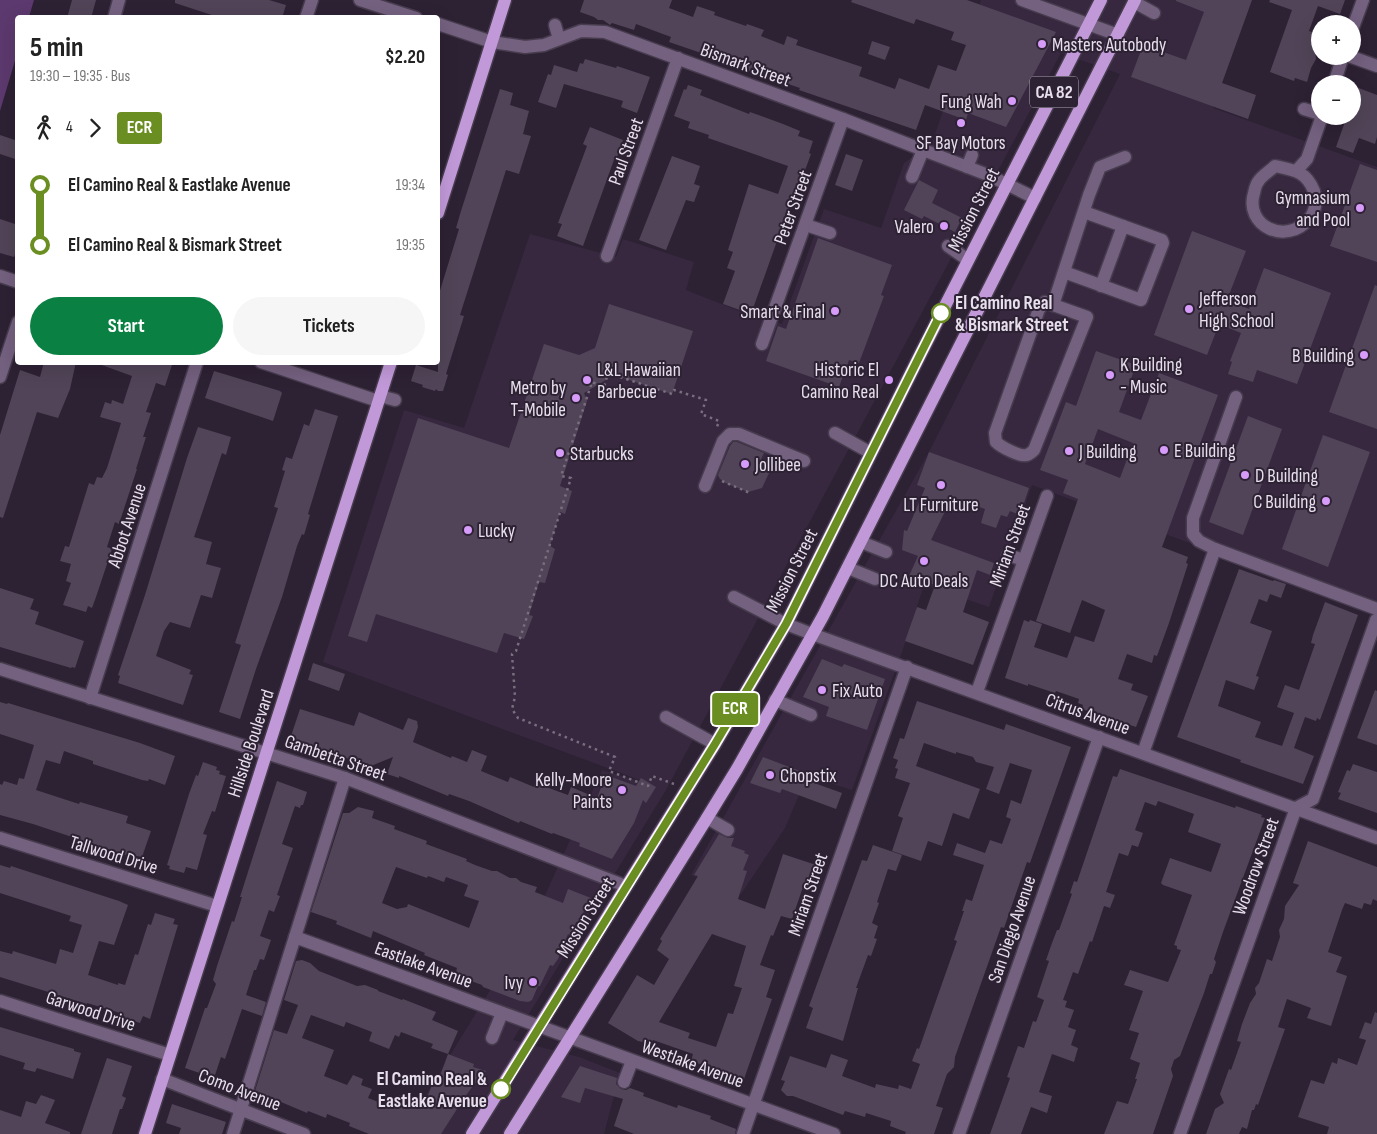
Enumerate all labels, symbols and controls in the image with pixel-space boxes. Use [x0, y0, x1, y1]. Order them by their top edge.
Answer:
map controls [1311, 15, 1361, 125]
button: + [1311, 15, 1361, 65]
text: 5 min [30, 31, 83, 64]
place label: Masters Autobody [1052, 34, 1167, 57]
marker: Masters Autobody [1036, 38, 1048, 50]
street label: Bismark Street [697, 39, 794, 92]
text: $2.20 [385, 46, 425, 69]
text: 19:30 – 19:35 · Bus [30, 67, 130, 86]
button: − [1311, 75, 1361, 125]
road number: CA 82 [1030, 76, 1078, 108]
place label: Fung Wah [941, 91, 1002, 114]
marker: Fung Wah [1006, 95, 1018, 107]
icon: walk [30, 114, 58, 142]
icon: forward [81, 114, 109, 142]
street label: Paul Street [604, 115, 649, 188]
text: ECR [127, 117, 152, 138]
marker: SF Bay Motors [955, 117, 967, 129]
text: 4 [66, 118, 73, 137]
place label: SF Bay Motors [916, 132, 1006, 155]
street label: Mission Street [943, 164, 1005, 255]
street label: Peter Street [769, 167, 818, 248]
text: El Camino Real & Eastlake Avenue [68, 174, 291, 197]
text: 19:34 [396, 176, 425, 195]
place label: Gymnasium and Pool [1275, 187, 1350, 232]
marker: Gymnasium and Pool [1354, 202, 1366, 214]
place label: Valero [895, 216, 934, 239]
marker: Valero [938, 220, 950, 232]
text: El Camino Real & Bismark Street [68, 234, 282, 257]
text: 19:35 [396, 236, 425, 255]
place label: Jefferson High School [1198, 288, 1274, 333]
place label: El Camino Real & Bismark Street [955, 292, 1068, 337]
button: Start [30, 297, 223, 355]
button: Tickets [233, 297, 425, 355]
place label: Smart & Final [740, 301, 825, 324]
marker: El Camino Real & Bismark Street [931, 303, 951, 323]
marker: Jefferson High School [1183, 303, 1195, 315]
marker: Smart & Final [829, 305, 841, 317]
place label: B Building [1292, 345, 1354, 368]
marker: B Building [1358, 349, 1370, 361]
place label: K Building - Music [1120, 354, 1183, 399]
place label: L&L Hawaiian Barbecue [597, 359, 681, 404]
place label: Historic El Camino Real [801, 359, 879, 404]
marker: K Building - Music [1104, 369, 1116, 381]
marker: L&L Hawaiian Barbecue [581, 374, 593, 386]
marker: Historic El Camino Real [883, 374, 895, 386]
place label: Metro by T-Mobile [510, 377, 567, 422]
marker: Metro by T-Mobile [570, 392, 582, 404]
place label: E Building [1174, 440, 1236, 463]
place label: J Building [1078, 441, 1137, 464]
place label: Starbucks [570, 443, 634, 466]
marker: E Building [1158, 444, 1170, 456]
marker: J Building [1063, 445, 1075, 457]
marker: Starbucks [554, 447, 566, 459]
place label: Jollibee [754, 454, 801, 477]
marker: Jollibee [739, 458, 751, 470]
place label: D Building [1255, 465, 1318, 488]
marker: D Building [1239, 469, 1251, 481]
marker: LT Furniture [935, 479, 947, 491]
street label: Abbot Avenue [103, 480, 152, 571]
place label: C Building [1253, 491, 1316, 514]
place label: LT Furniture [903, 494, 979, 517]
marker: C Building [1320, 495, 1332, 507]
street label: Miriam Street [985, 501, 1036, 590]
place label: Lucky [478, 520, 516, 543]
marker: Lucky [462, 524, 474, 536]
street label: Mission Street [761, 525, 823, 616]
marker: DC Auto Deals [918, 555, 930, 567]
place label: DC Auto Deals [880, 570, 969, 593]
place label: Fix Auto [832, 680, 883, 703]
marker: Fix Auto [816, 684, 828, 696]
street label: Hillside Boulevard [223, 687, 280, 800]
street label: Citrus Avenue [1042, 689, 1133, 740]
line badge: ECR [706, 693, 764, 725]
text: ECR [722, 698, 748, 719]
street label: Gambetta Street [282, 730, 390, 787]
place label: Chopstix [780, 765, 836, 788]
place label: Kelly-Moore Paints [535, 769, 612, 814]
marker: Chopstix [764, 769, 776, 781]
marker: Kelly-Moore Paints [616, 784, 628, 796]
street label: Woodrow Street [1228, 814, 1285, 919]
street label: Tallwood Drive [67, 831, 161, 880]
street label: Miriam Street [783, 850, 833, 939]
street label: Mission Street [552, 873, 620, 962]
street label: San Diego Avenue [983, 873, 1042, 986]
street label: Eastlake Avenue [371, 937, 476, 994]
place label: Ivy [504, 972, 524, 995]
marker: Ivy [527, 976, 539, 988]
street label: Garwood Drive [43, 986, 138, 1037]
street label: Westlake Avenue [638, 1035, 747, 1094]
street label: Como Avenue [195, 1064, 284, 1117]
place label: El Camino Real & Eastlake Avenue [377, 1068, 487, 1113]
marker: El Camino Real & Eastlake Avenue [491, 1079, 511, 1099]

